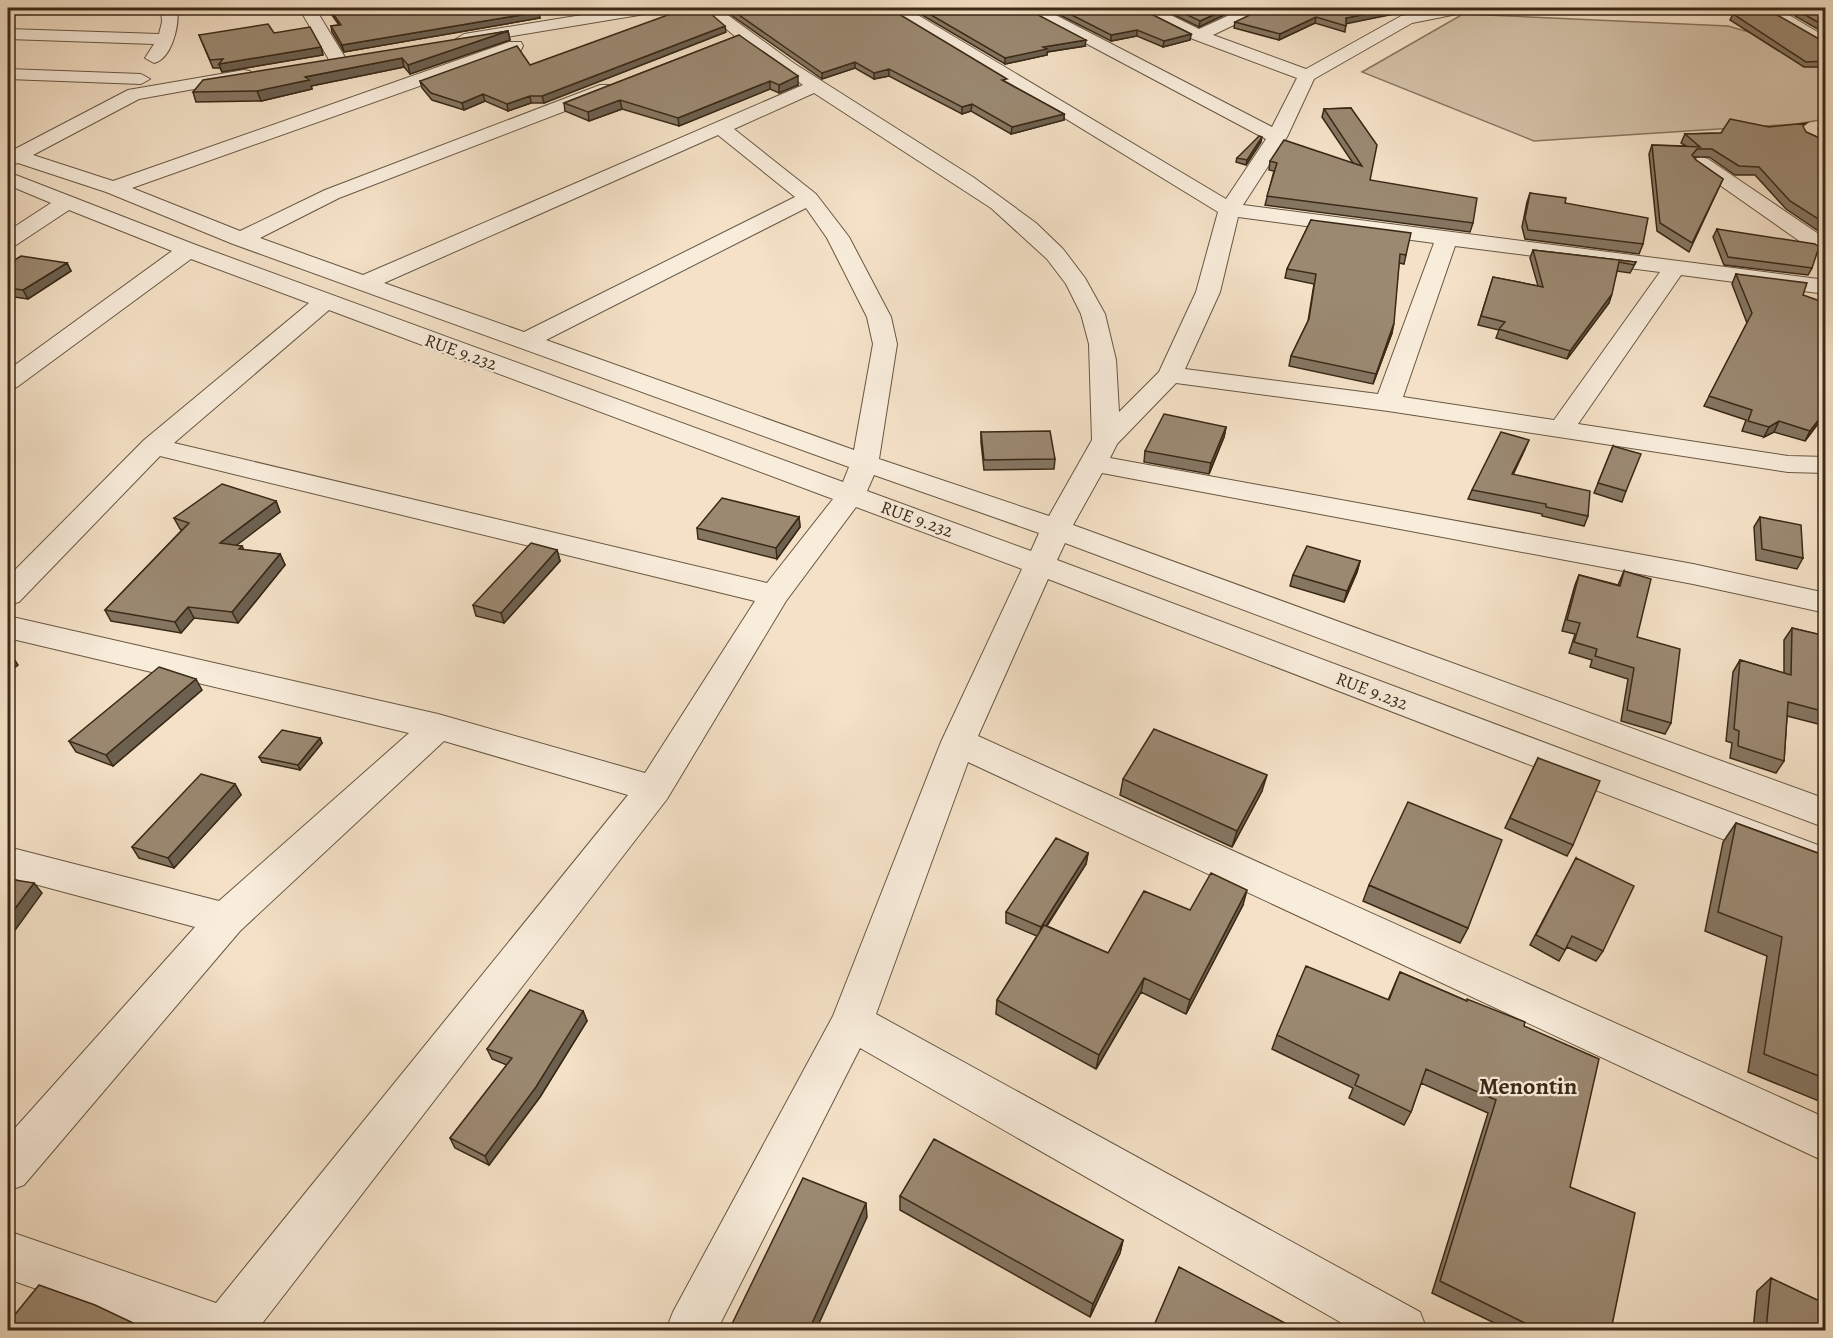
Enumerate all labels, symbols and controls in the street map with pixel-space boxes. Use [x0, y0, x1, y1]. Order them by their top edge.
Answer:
street label: RUE 9.232 [421, 328, 501, 376]
street label: RUE 9.232 [877, 495, 957, 543]
street label: RUE 9.232 [1333, 666, 1412, 716]
district label: Menontin [1479, 1070, 1578, 1102]

